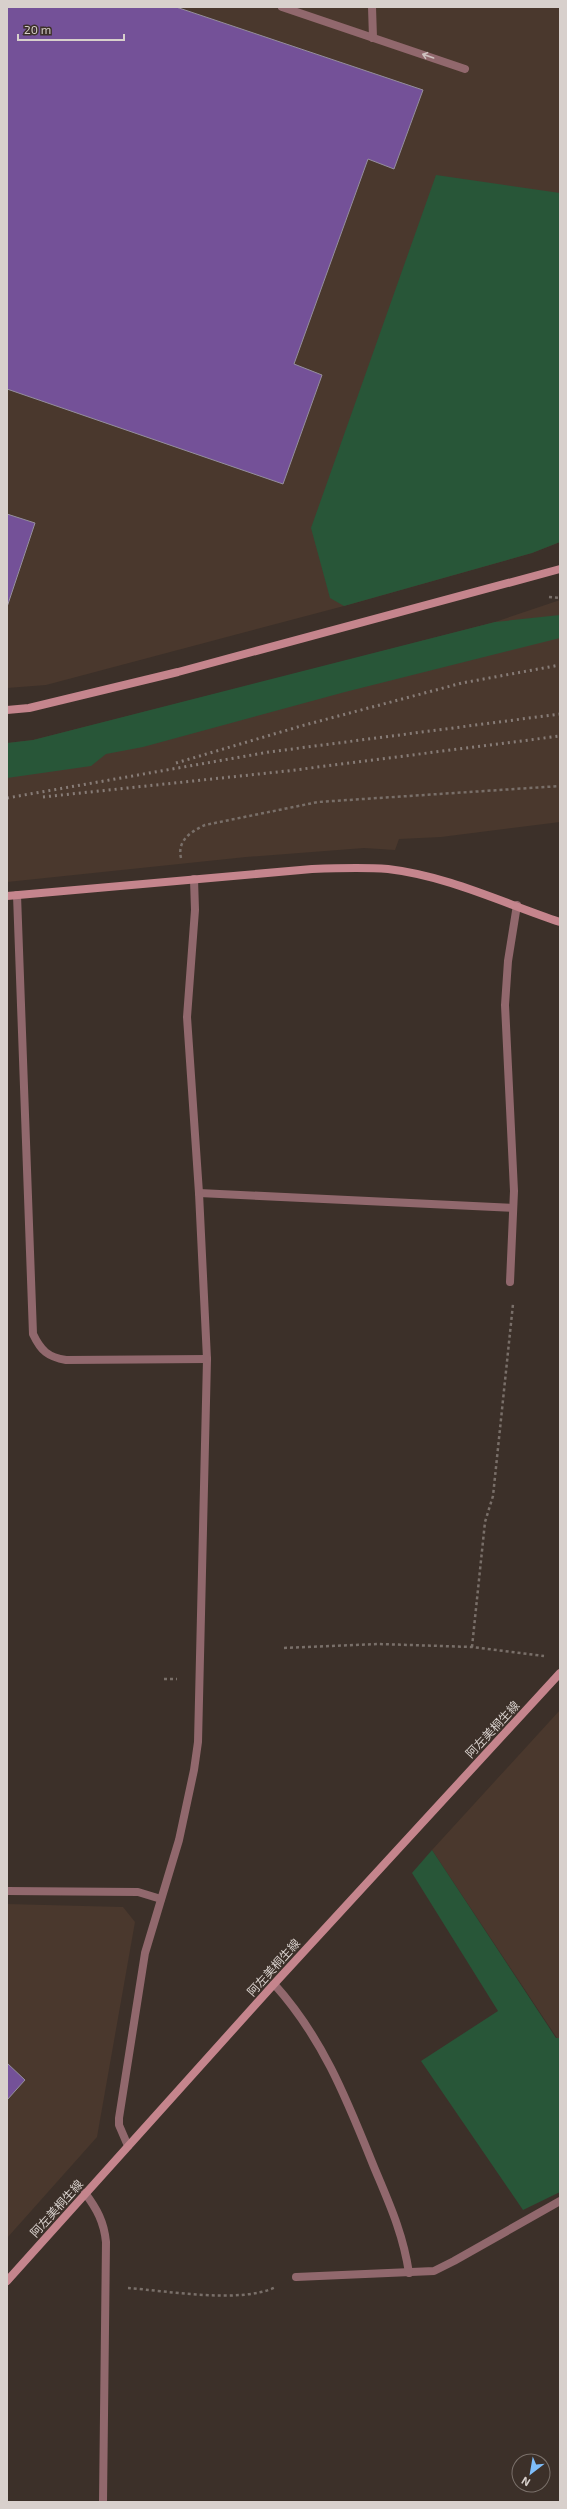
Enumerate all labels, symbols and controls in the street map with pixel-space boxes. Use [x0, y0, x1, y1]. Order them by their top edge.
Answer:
scale bar [18, 16, 124, 42]
text: 20 m [24, 22, 51, 36]
one-way arrow [422, 52, 434, 60]
street label: 阿左美桐生線 [462, 1698, 522, 1760]
street label: 阿左美桐生線 [244, 1936, 302, 1998]
street label: 阿左美桐生線 [27, 2177, 85, 2239]
north arrow [511, 2453, 551, 2493]
text: N [519, 2474, 532, 2490]

